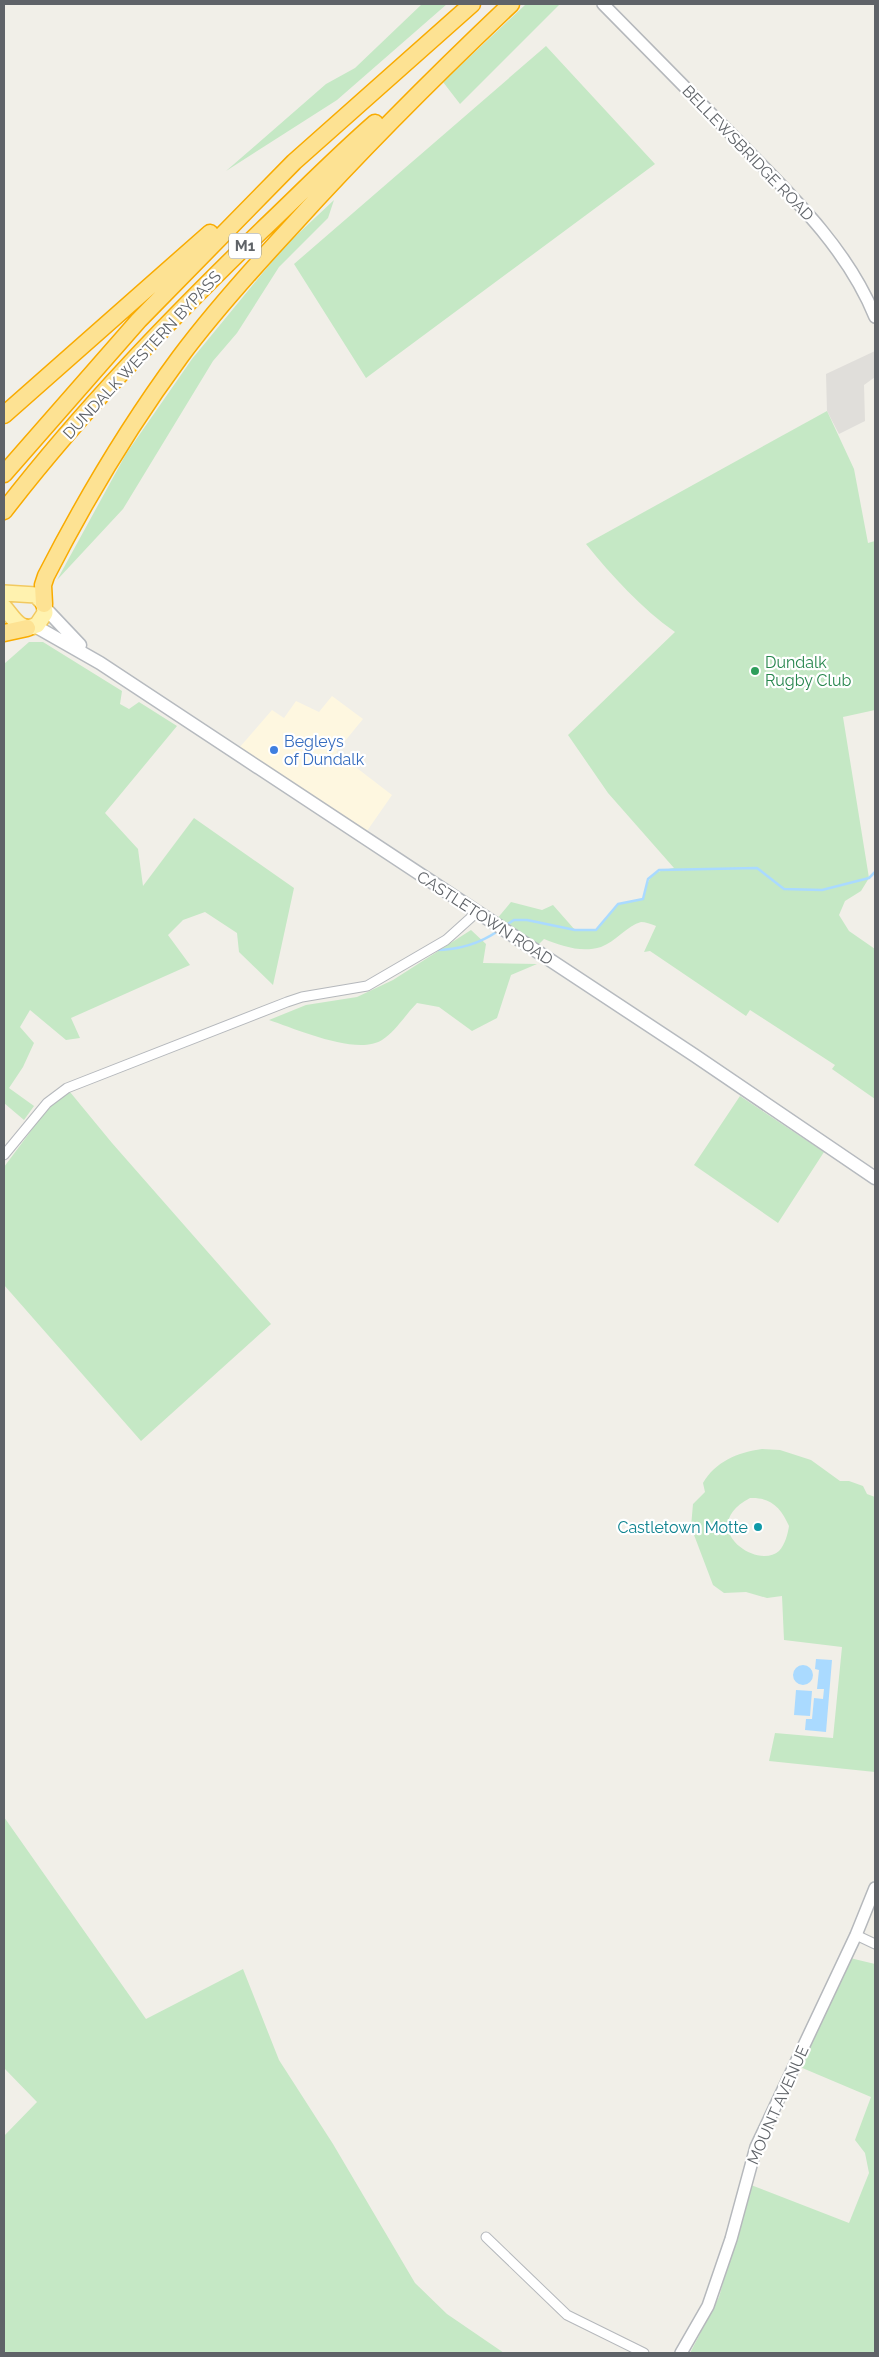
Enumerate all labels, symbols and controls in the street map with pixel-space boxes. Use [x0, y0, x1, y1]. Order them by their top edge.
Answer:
street label: BELLEWSBRIDGE ROAD [678, 81, 818, 225]
road number: M1 [229, 234, 261, 258]
street label: DUNDALK WESTERN BYPASS [59, 267, 225, 443]
place label: Dundalk Rugby Club [765, 653, 851, 690]
marker: Dundalk Rugby Club [749, 665, 761, 677]
place label: Begleys of Dundalk [284, 732, 365, 769]
marker: Begleys of Dundalk [268, 744, 280, 756]
street label: CASTLETOWN ROAD [413, 867, 557, 969]
place label: Castletown Motte [617, 1518, 748, 1537]
marker: Castletown Motte [752, 1521, 764, 1533]
street label: MOUNT AVENUE [743, 2042, 813, 2167]

